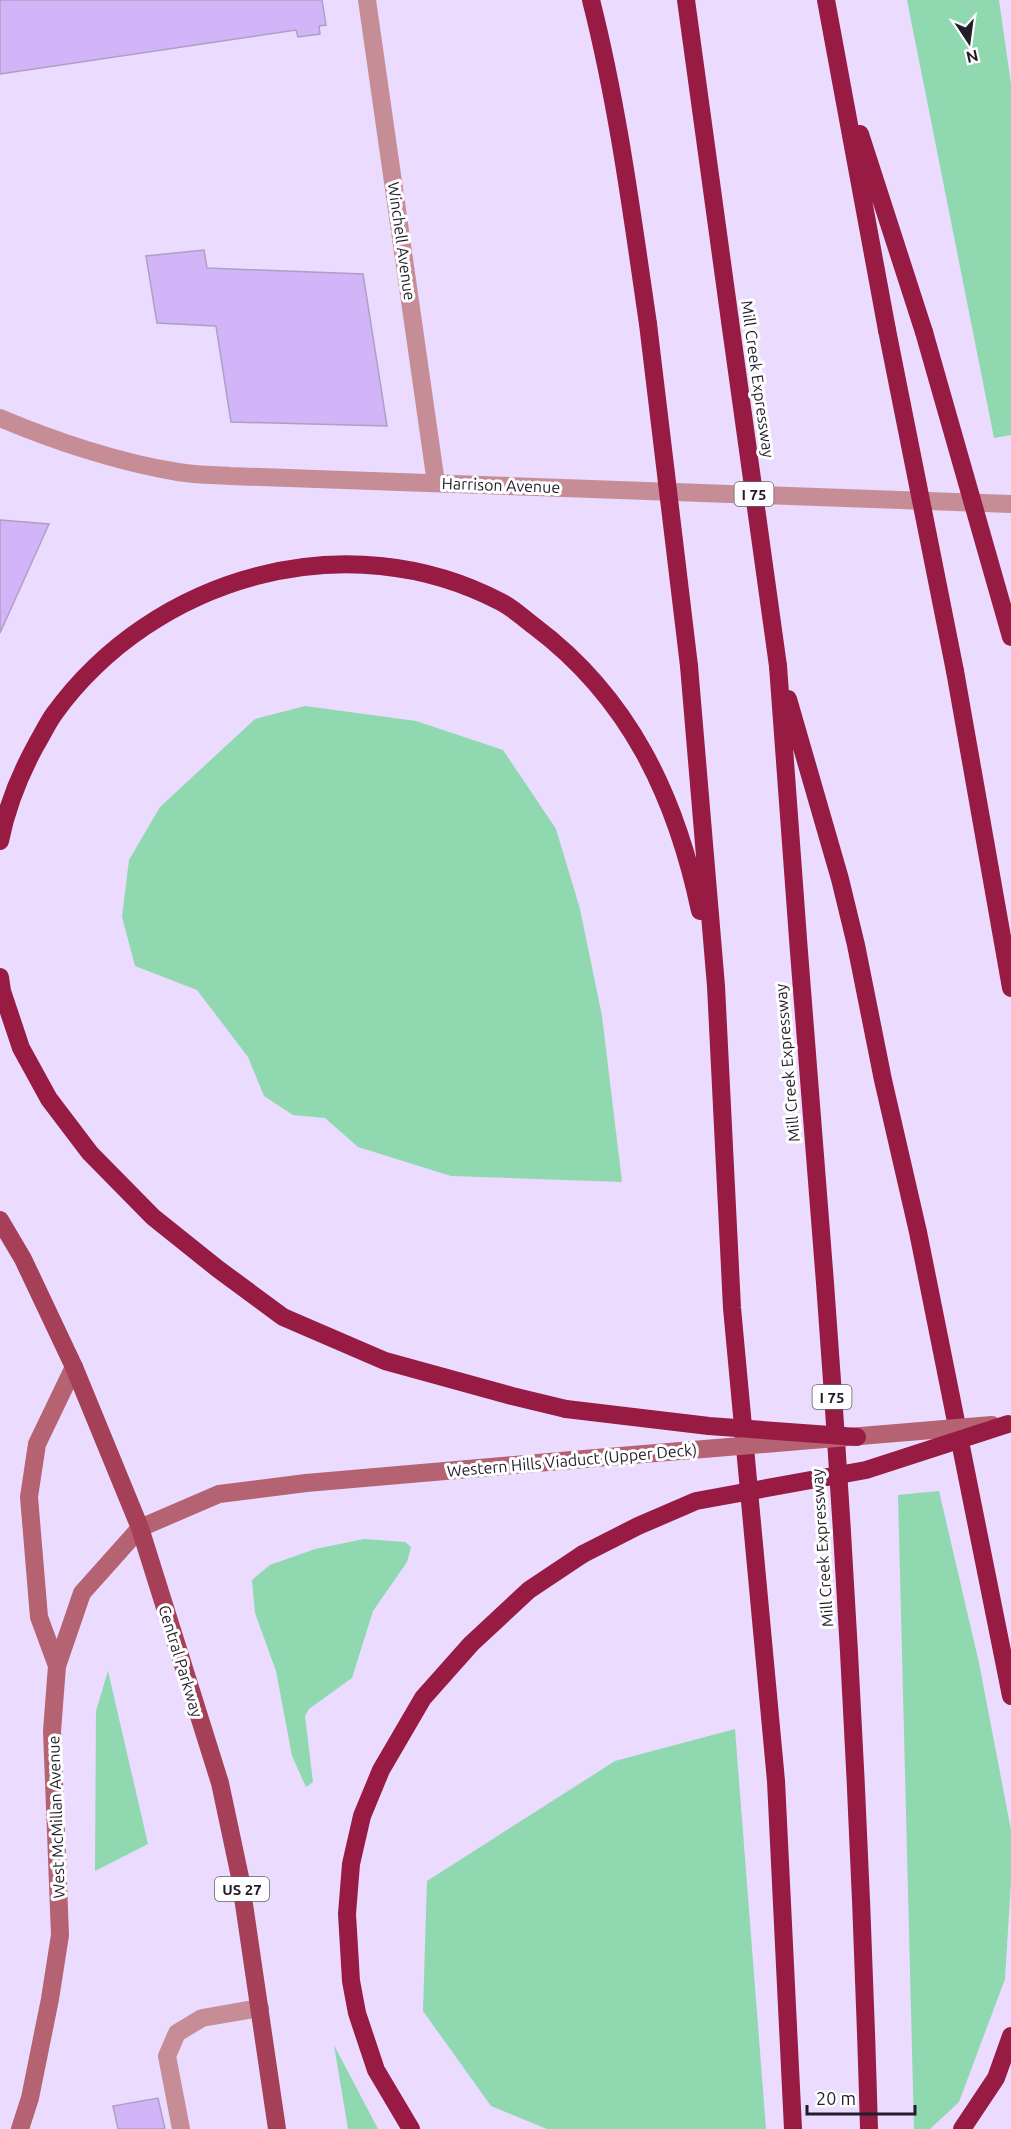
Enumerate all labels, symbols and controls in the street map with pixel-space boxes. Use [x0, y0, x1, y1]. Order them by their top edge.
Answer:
north arrow [939, 12, 999, 72]
text: N [965, 47, 980, 67]
street label: Winchell Avenue [385, 181, 419, 301]
street label: Mill Creek Expressway [738, 299, 778, 459]
street label: Harrison Avenue [442, 474, 560, 496]
road number: I 75 [734, 482, 774, 506]
street label: Mill Creek Expressway [771, 983, 803, 1143]
road number: I 75 [812, 1385, 852, 1409]
street label: Western Hills Viaduct (Upper Deck) [446, 1440, 698, 1481]
street label: Mill Creek Expressway [807, 1468, 837, 1628]
street label: Central Parkway [155, 1603, 207, 1720]
street label: West McMillan Avenue [44, 1735, 68, 1899]
road number: US 27 [215, 1877, 269, 1901]
scale bar [807, 2078, 915, 2116]
text: 20 m [816, 2088, 856, 2108]

